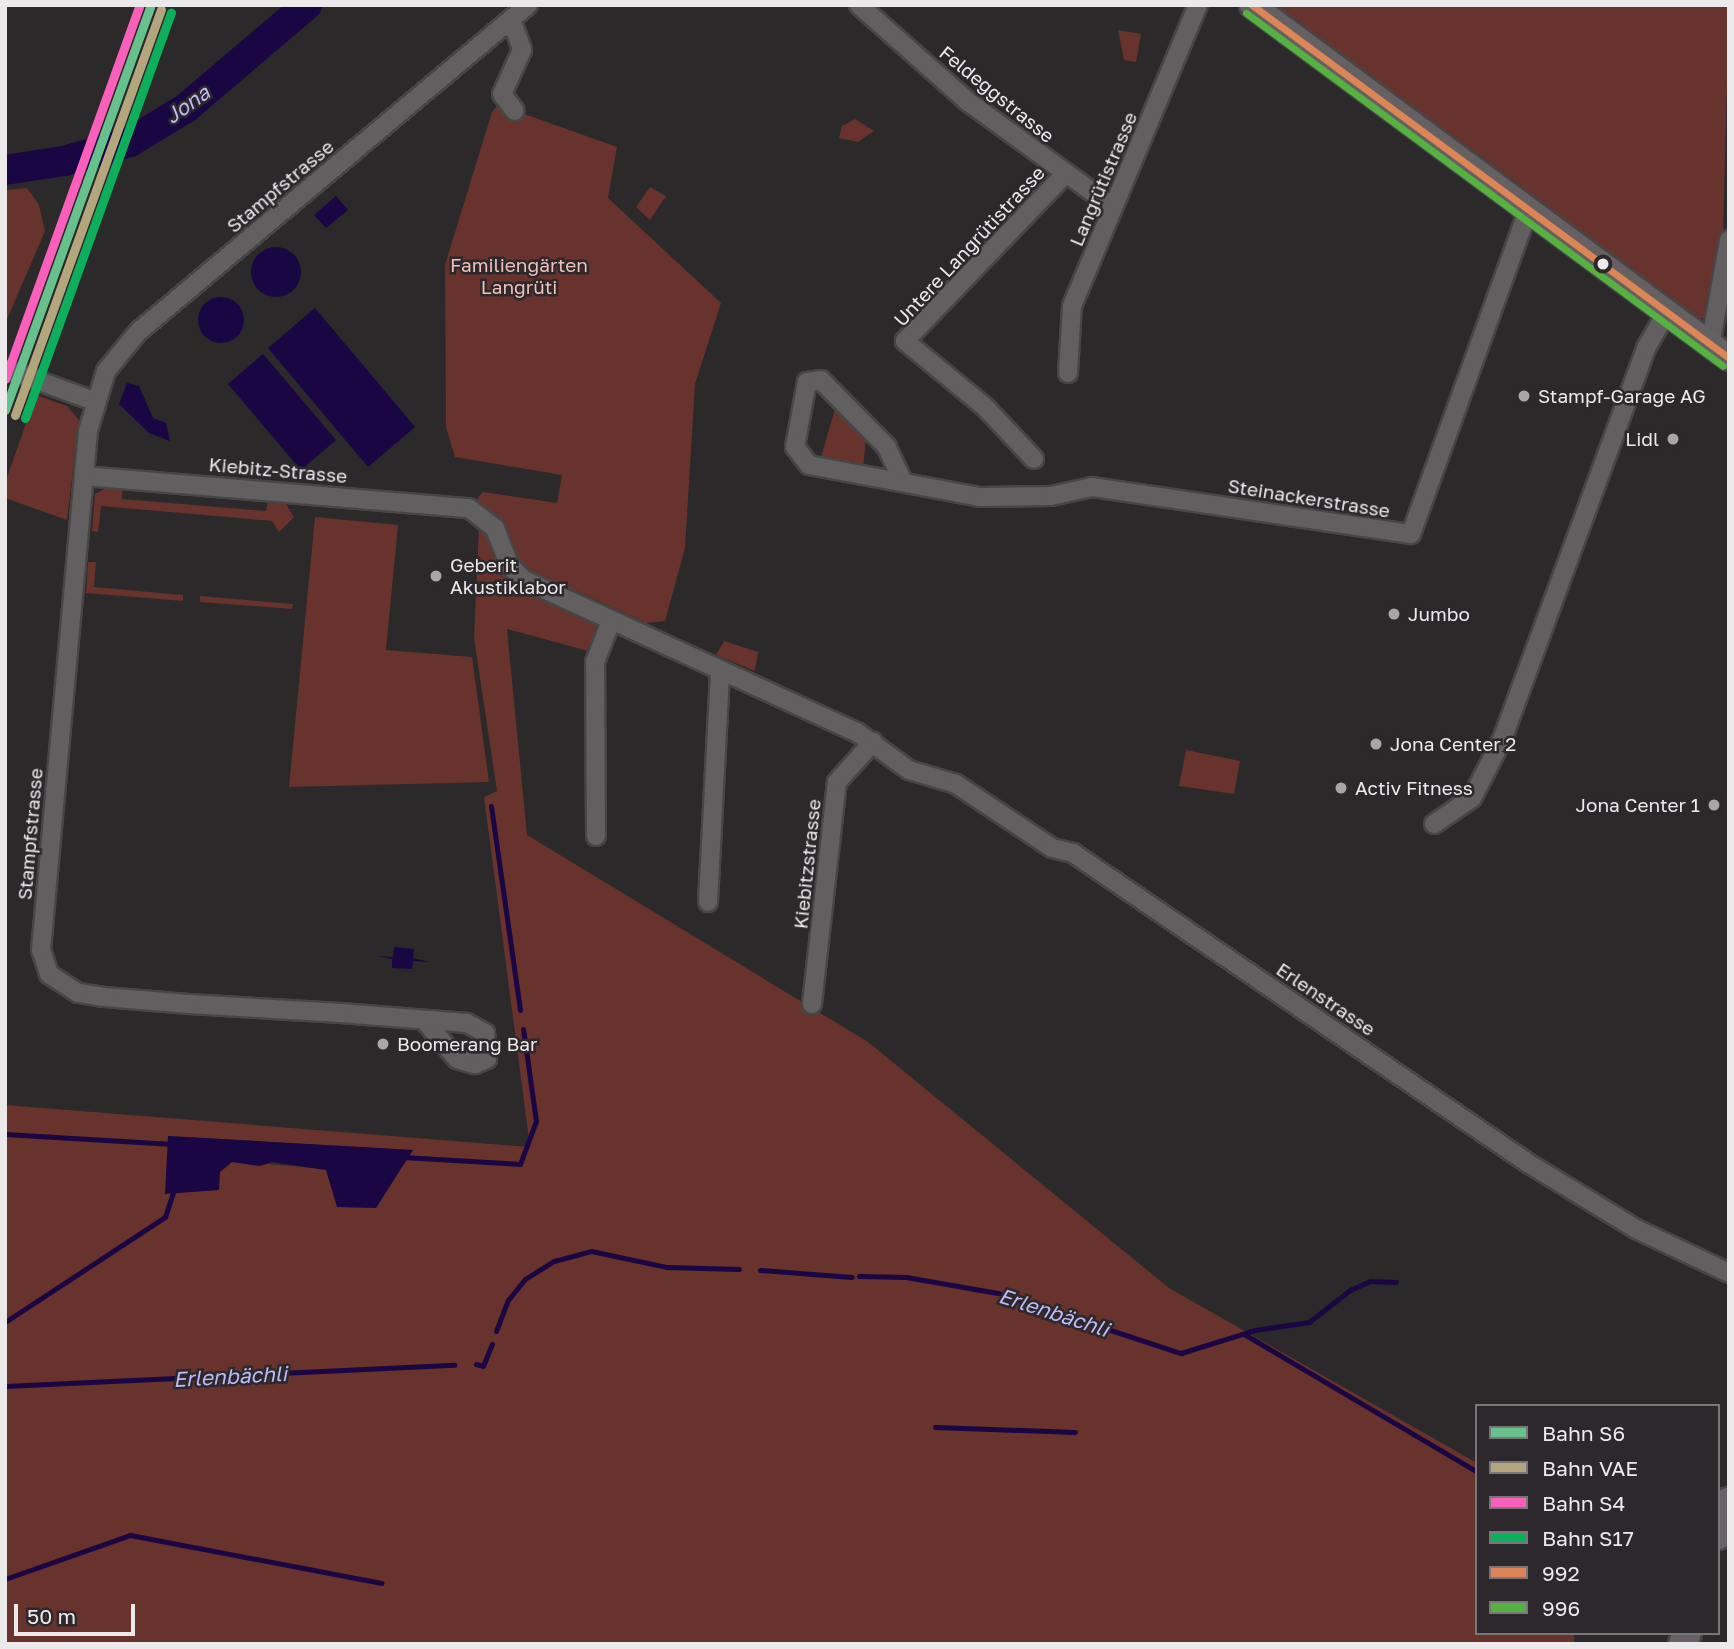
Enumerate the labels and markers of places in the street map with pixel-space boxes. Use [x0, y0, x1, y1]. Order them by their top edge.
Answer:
unlabelled marker [1596, 257, 1610, 271]
place label: Stampf-Garage AG [1538, 385, 1706, 407]
marker: Stampf-Garage AG [1516, 388, 1532, 404]
place label: Lidl [1625, 428, 1659, 450]
marker: Lidl [1665, 431, 1681, 447]
place label: Geberit Akustiklabor [450, 554, 566, 598]
marker: Geberit Akustiklabor [428, 568, 444, 584]
place label: Jumbo [1408, 603, 1470, 625]
marker: Jumbo [1386, 606, 1402, 622]
place label: Jona Center 2 [1390, 733, 1516, 755]
marker: Jona Center 2 [1368, 736, 1384, 752]
place label: Activ Fitness [1355, 777, 1473, 799]
marker: Activ Fitness [1333, 780, 1349, 796]
place label: Jona Center 1 [1575, 794, 1700, 816]
marker: Jona Center 1 [1706, 797, 1722, 813]
place label: Boomerang Bar [397, 1033, 537, 1055]
marker: Boomerang Bar [375, 1036, 391, 1052]

